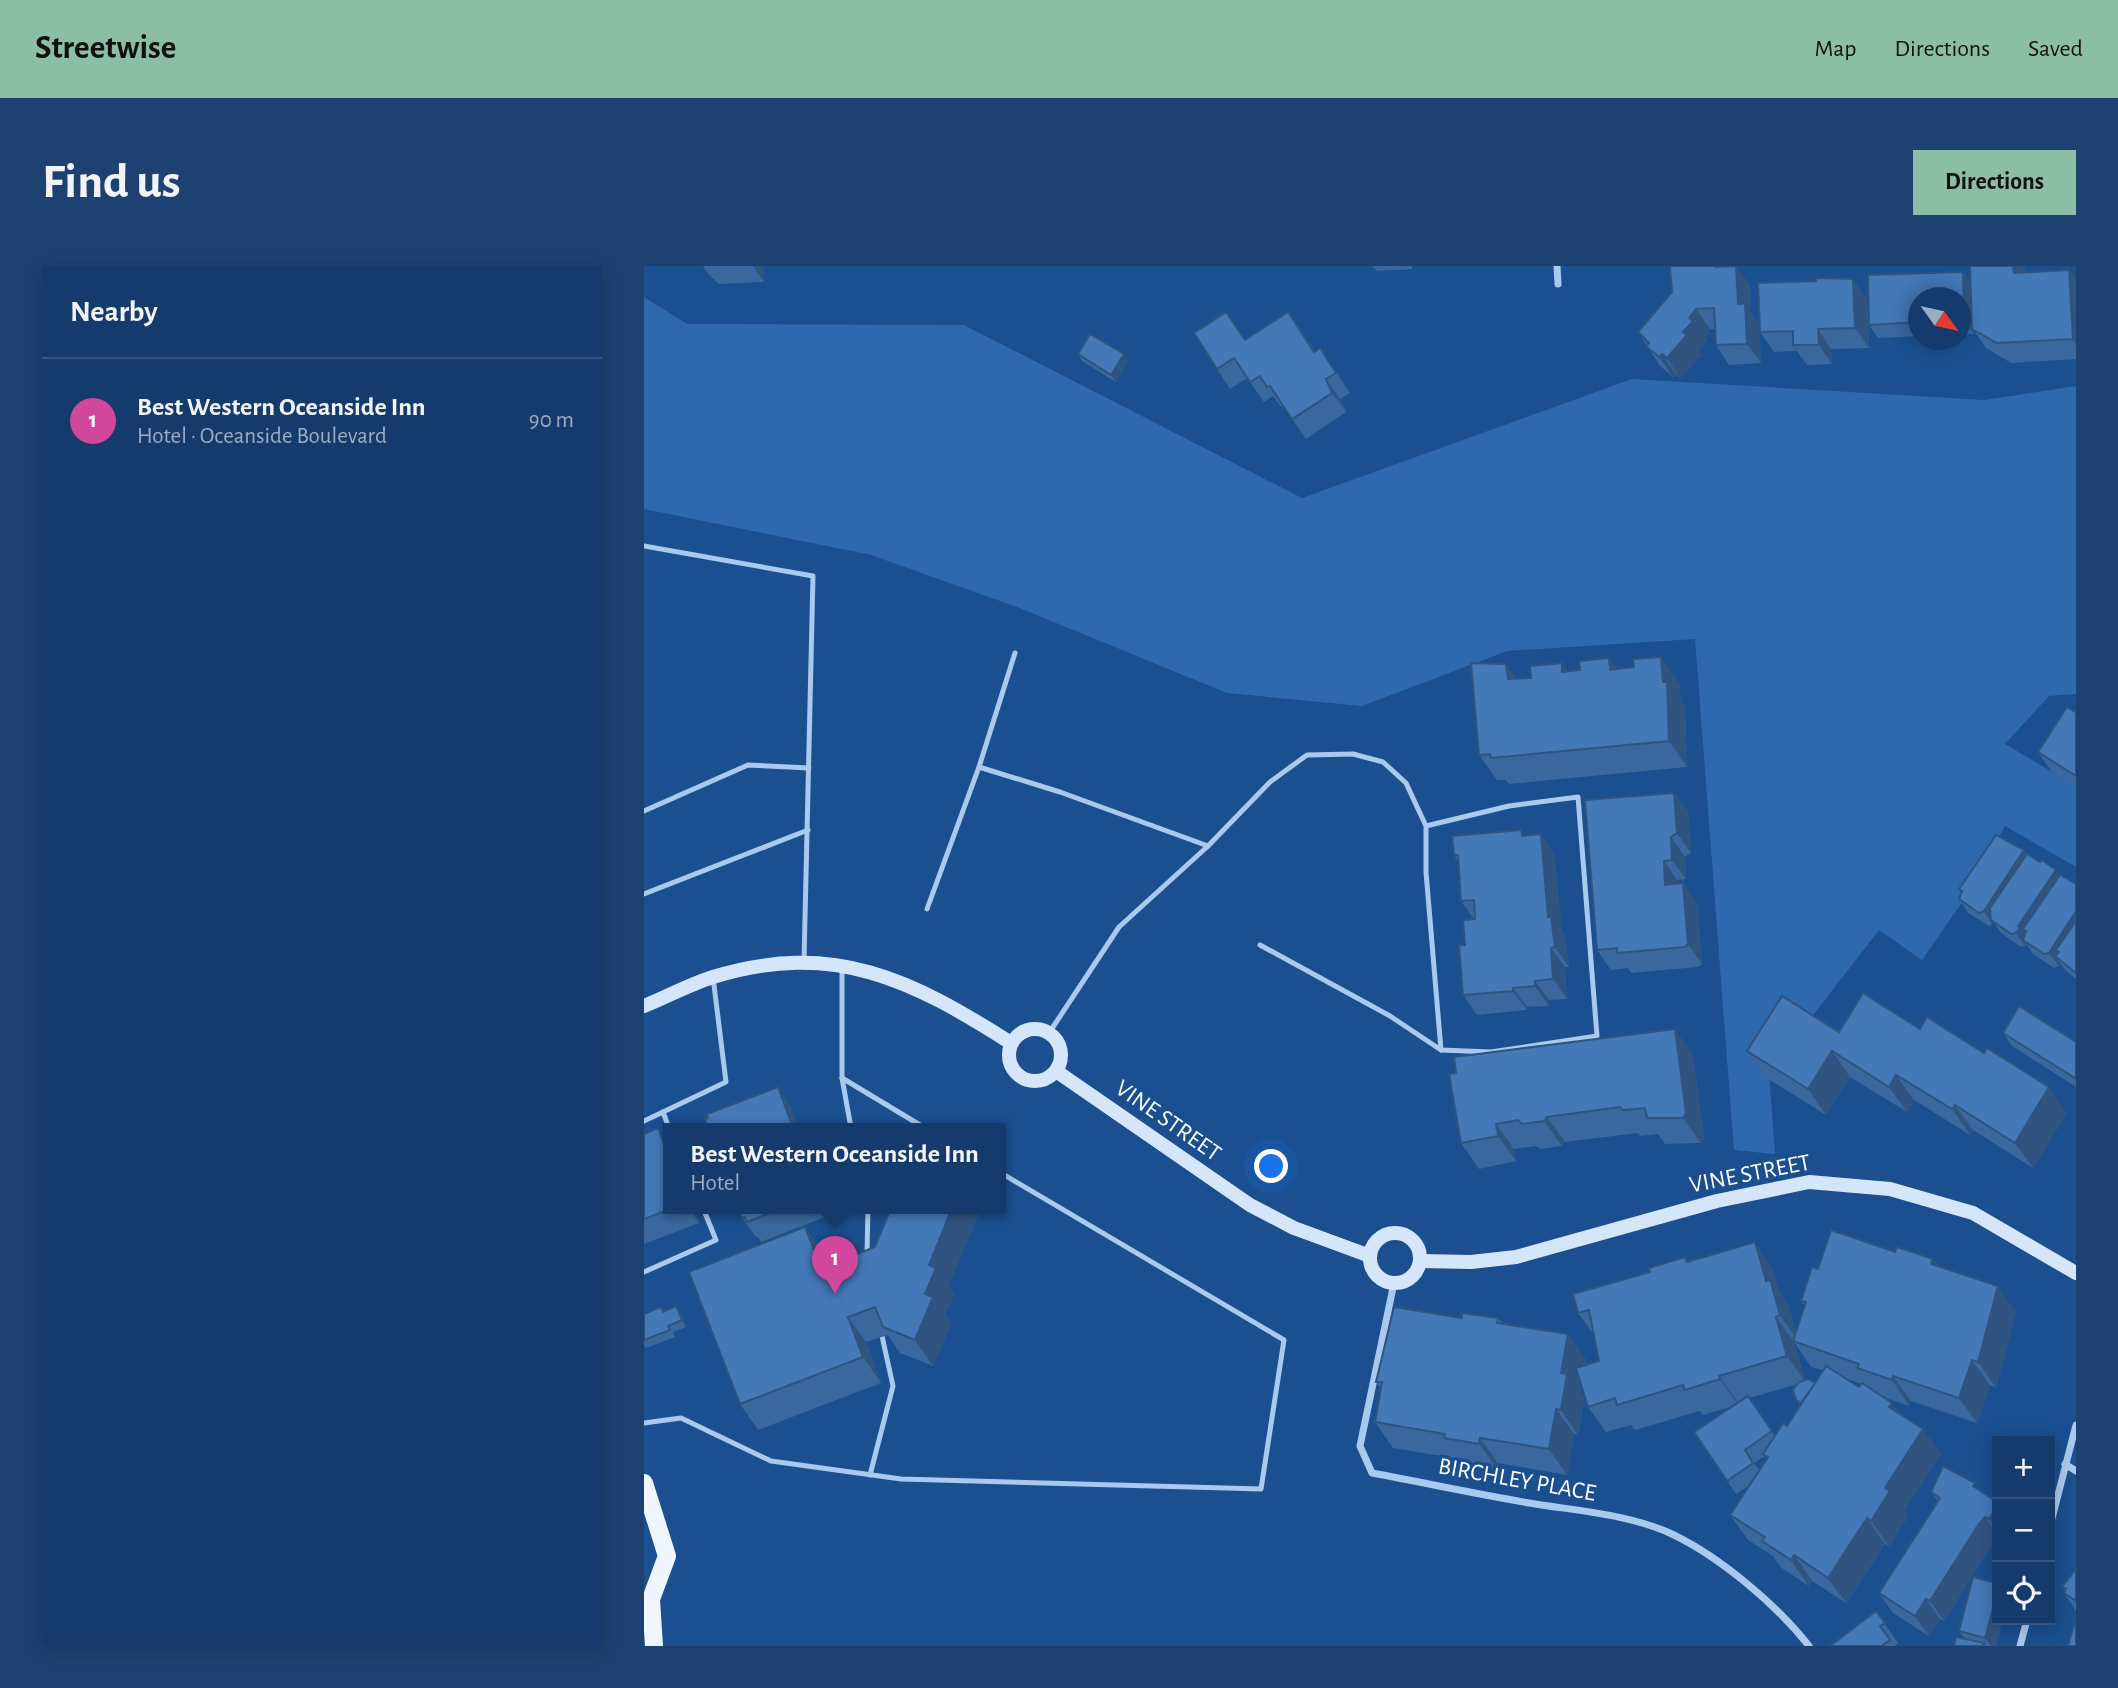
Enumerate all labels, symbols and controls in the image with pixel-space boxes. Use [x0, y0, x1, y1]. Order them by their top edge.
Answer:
text: Streetwise [35, 32, 176, 65]
text: Map [1814, 37, 1856, 61]
text: Directions [1894, 37, 1990, 61]
text: Saved [2028, 37, 2083, 61]
button: Directions [1913, 150, 2076, 215]
text: Find us [42, 158, 181, 207]
north arrow [1908, 287, 1971, 350]
text: Nearby [70, 297, 158, 327]
text: Best Western Oceanside Inn [137, 394, 426, 420]
text: 1 [89, 409, 97, 432]
text: 90 m [529, 409, 574, 432]
text: Hotel · Oceanside Boulevard [137, 425, 387, 448]
street label: VINE STREET [1111, 1076, 1225, 1166]
popup [663, 1123, 1006, 1214]
text: Best Western Oceanside Inn [690, 1141, 979, 1167]
your location [1254, 1149, 1288, 1183]
street label: VINE STREET [1687, 1150, 1813, 1197]
text: Hotel [690, 1172, 740, 1195]
pin: 1 [812, 1236, 858, 1294]
map controls [1992, 1436, 2055, 1625]
button: + [1992, 1436, 2055, 1499]
street label: BIRCHLEY PLACE [1436, 1454, 1598, 1506]
button: − [1992, 1499, 2055, 1562]
button: locate [1992, 1562, 2055, 1625]

